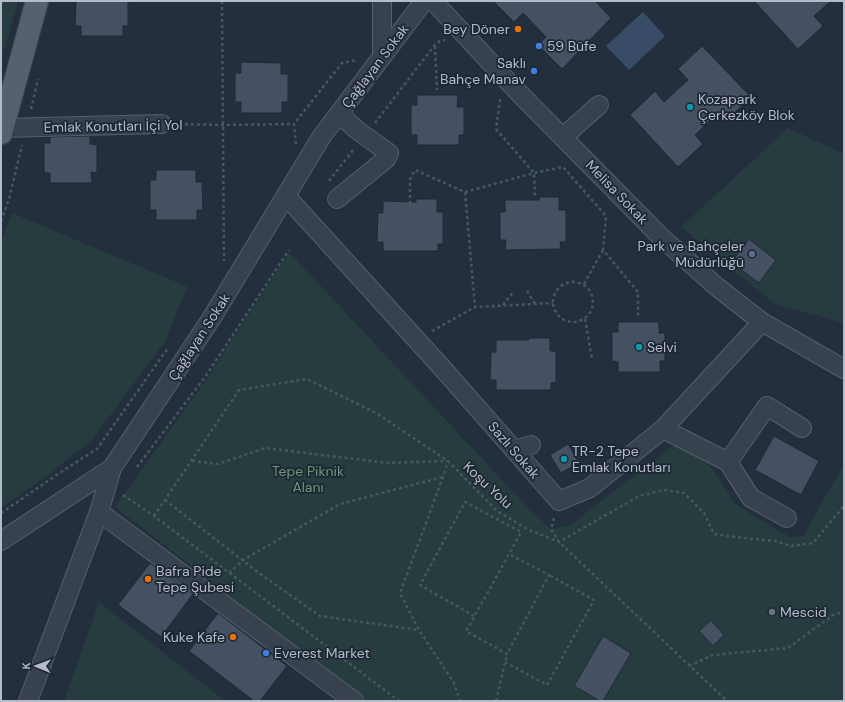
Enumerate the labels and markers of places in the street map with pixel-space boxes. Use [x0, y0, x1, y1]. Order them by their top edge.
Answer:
place label: Bey Döner [443, 20, 510, 38]
marker: Bey Döner [513, 24, 523, 34]
place label: 59 Büfe [547, 37, 597, 55]
marker: 59 Büfe [534, 41, 544, 51]
place label: Saklı Bahçe Manav [440, 54, 527, 88]
marker: Saklı Bahçe Manav [529, 66, 539, 76]
place label: Kozapark Çerkezköy Blok [698, 90, 795, 124]
marker: Kozapark Çerkezköy Blok [685, 102, 695, 112]
place label: Park ve Bahçeler Müdürlüğü [638, 237, 744, 271]
marker: Park ve Bahçeler Müdürlüğü [747, 249, 757, 259]
place label: Selvi [647, 338, 677, 356]
marker: Selvi [634, 342, 644, 352]
place label: TR-2 Tepe Emlak Konutları [572, 442, 671, 476]
marker: TR-2 Tepe Emlak Konutları [559, 454, 569, 464]
place label: Bafra Pide Tepe Şubesi [156, 562, 234, 596]
marker: Bafra Pide Tepe Şubesi [143, 574, 153, 584]
place label: Mescid [780, 603, 827, 621]
marker: Mescid [767, 607, 777, 617]
place label: Kuke Kafe [163, 628, 225, 646]
marker: Kuke Kafe [228, 632, 238, 642]
place label: Everest Market [274, 644, 370, 662]
marker: Everest Market [261, 648, 271, 658]

